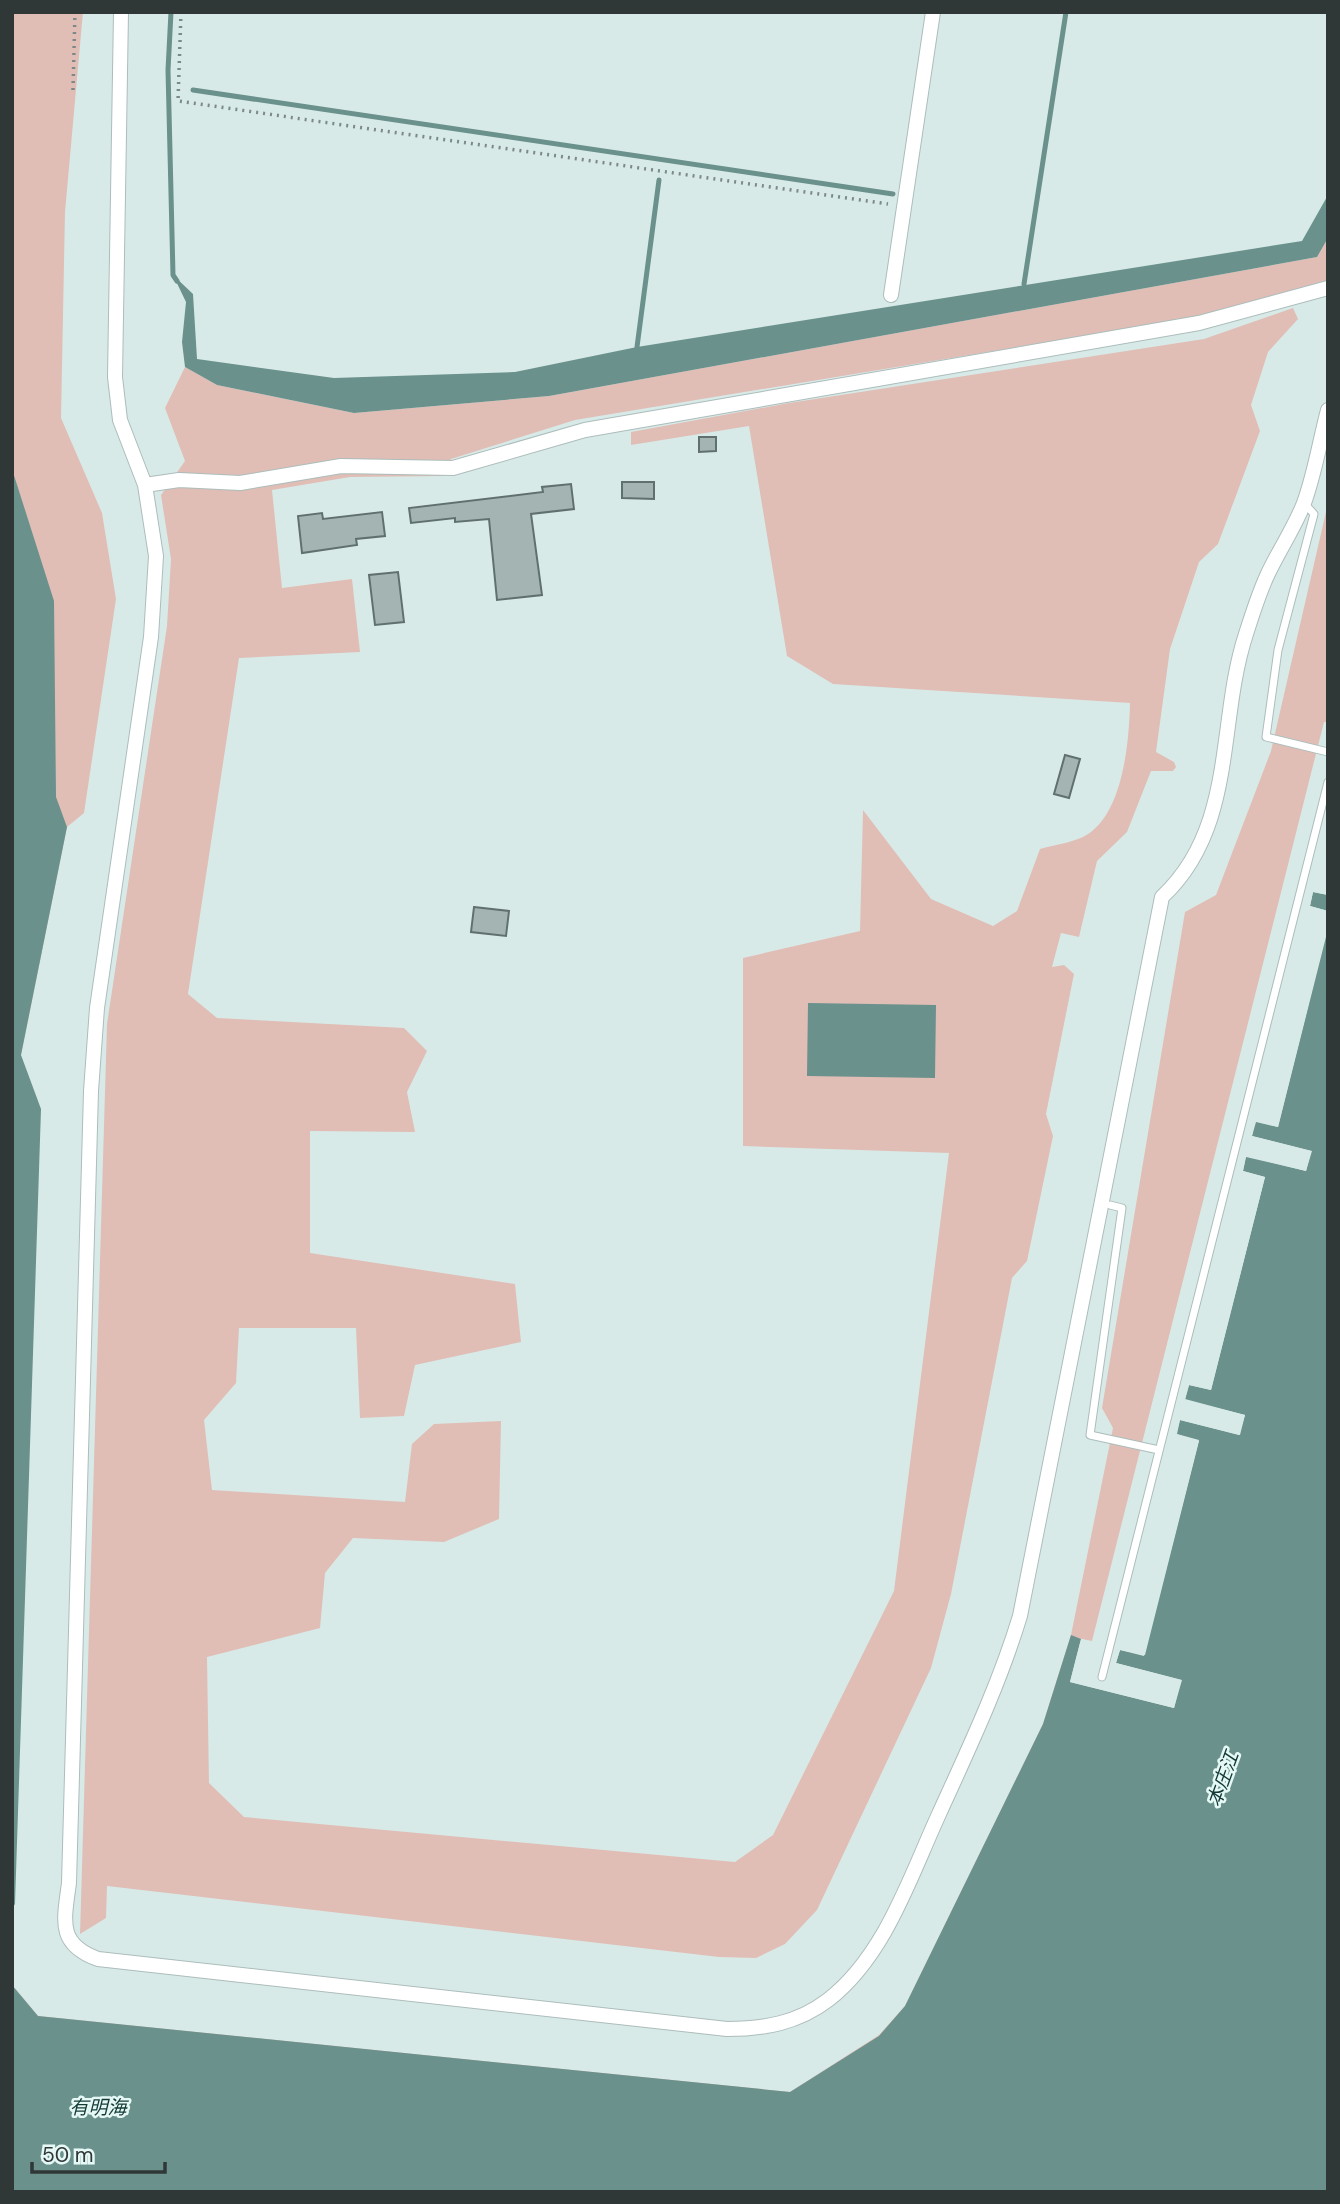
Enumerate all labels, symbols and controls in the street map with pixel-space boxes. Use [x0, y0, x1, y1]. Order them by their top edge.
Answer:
water label: 本庄江 [1202, 1746, 1245, 1810]
water label: 有明海 [69, 2095, 129, 2120]
scale bar [32, 2130, 164, 2174]
text: 50 m [42, 2141, 93, 2169]

